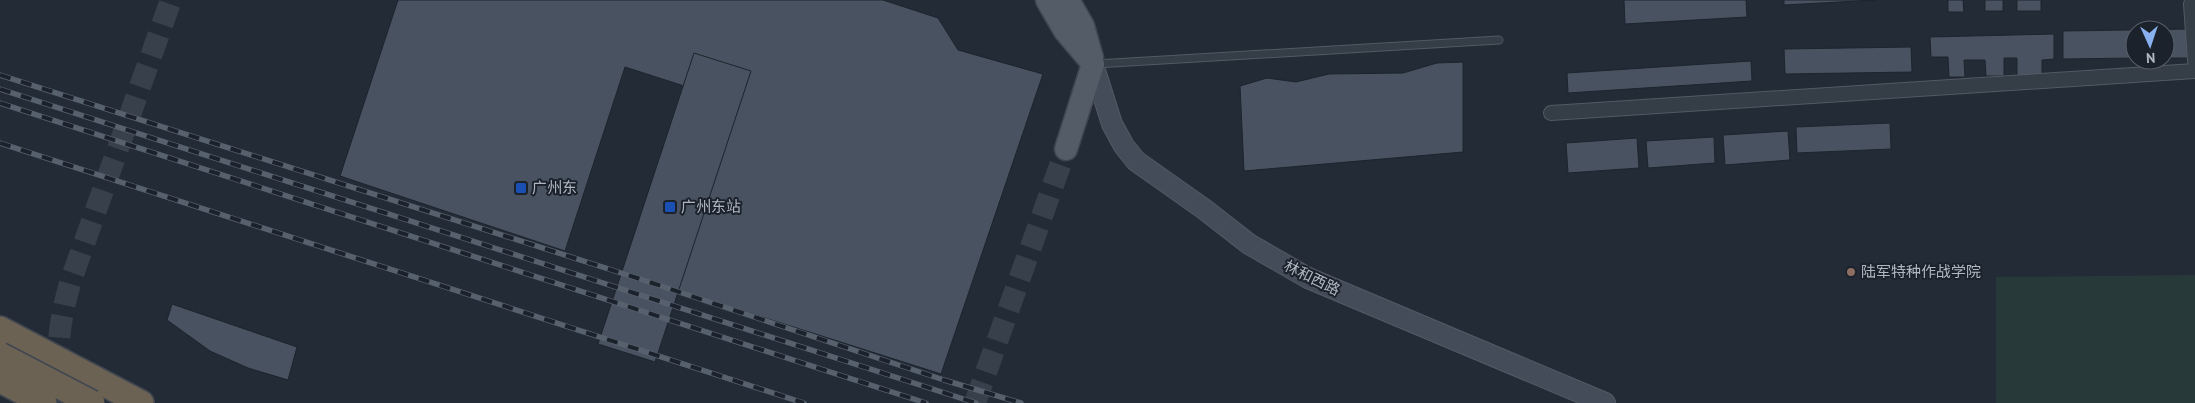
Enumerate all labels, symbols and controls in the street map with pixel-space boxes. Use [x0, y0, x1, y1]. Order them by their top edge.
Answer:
north arrow [2125, 20, 2175, 70]
text: N [2146, 49, 2156, 67]
place label: 广州东 [532, 178, 577, 197]
marker: 广州东 [514, 181, 528, 195]
place label: 广州东站 [681, 197, 741, 216]
marker: 广州东站 [663, 200, 677, 214]
street label: 林和西路 [1281, 256, 1343, 299]
place label: 陆军特种作战学院 [1861, 262, 1981, 281]
marker: 陆军特种作战学院 [1845, 266, 1857, 278]

